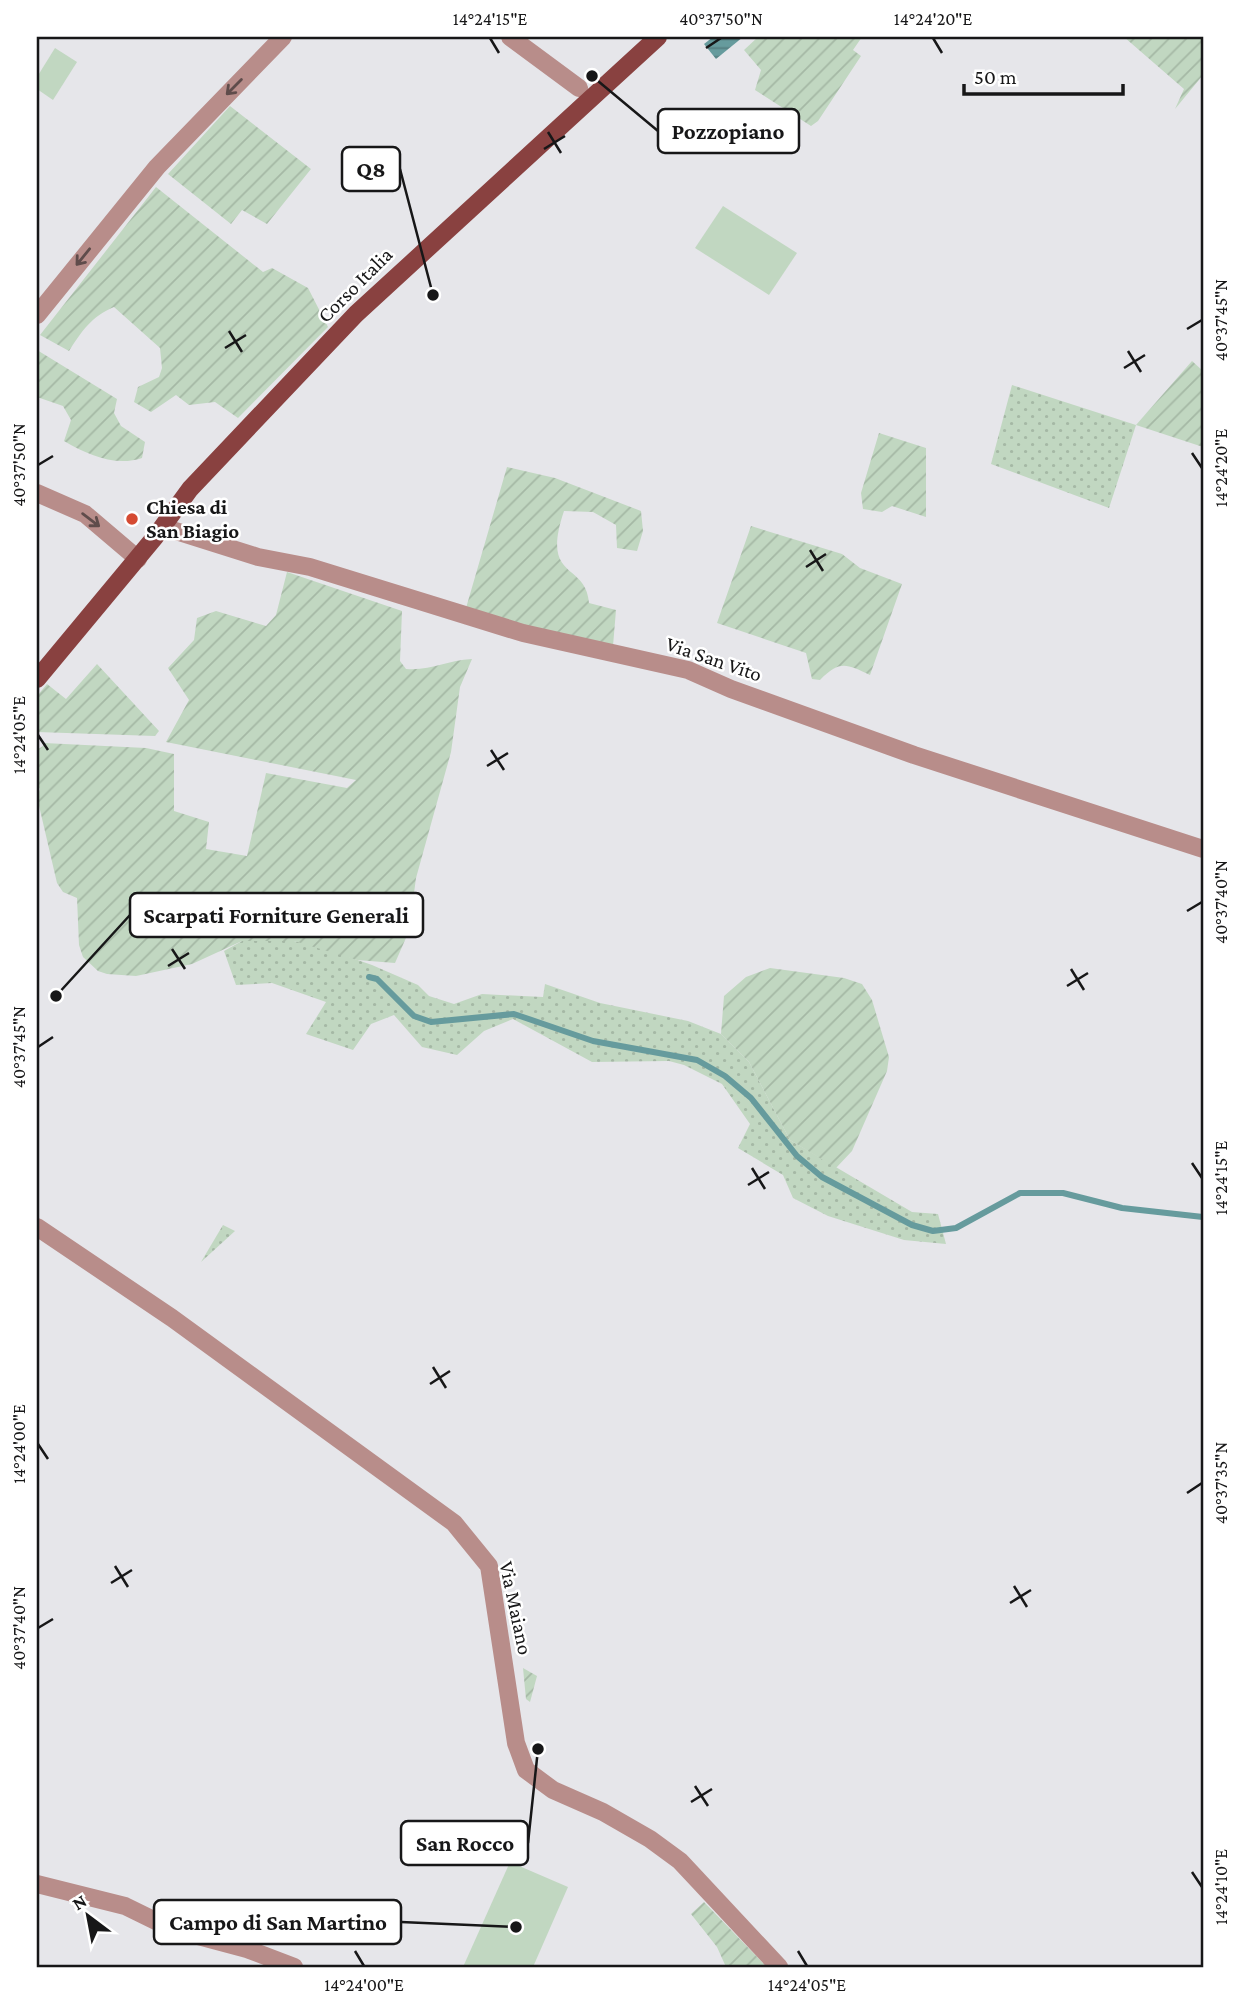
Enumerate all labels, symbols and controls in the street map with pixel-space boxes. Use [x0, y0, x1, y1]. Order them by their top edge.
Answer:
text: 14°24'15"E [453, 9, 528, 29]
text: 40°37'50"N [679, 9, 763, 29]
text: 14°24'20"E [894, 9, 972, 29]
scale bar [964, 52, 1123, 96]
text: 50 m [974, 65, 1017, 89]
one-way arrow [226, 78, 243, 95]
callout: Pozzopiano [658, 109, 799, 153]
text: Pozzopiano [671, 118, 785, 144]
callout: Q8 [342, 147, 400, 191]
text: Q8 [356, 156, 386, 182]
street label: Corso Italia [312, 242, 398, 328]
one-way arrow [76, 247, 91, 265]
text: 40°37'45"N [1211, 279, 1231, 361]
text: 40°37'50"N [9, 423, 29, 507]
text: 14°24'20"E [1211, 429, 1231, 507]
place label: Chiesa di San Biagio [146, 495, 239, 543]
marker: Chiesa di San Biagio [124, 511, 140, 527]
one-way arrow [81, 513, 100, 527]
street label: Via San Vito [663, 631, 765, 687]
text: 14°24'05"E [9, 696, 29, 774]
text: 40°37'40"N [1211, 860, 1231, 944]
callout: Scarpati Forniture Generali [130, 893, 423, 937]
text: Scarpati Forniture Generali [143, 902, 409, 928]
text: 40°37'45"N [9, 1006, 29, 1088]
text: 14°24'15"E [1211, 1140, 1231, 1215]
text: 14°24'00"E [9, 1404, 29, 1484]
text: 40°37'35"N [1211, 1442, 1231, 1524]
street label: Via Maiano [494, 1559, 538, 1657]
text: 40°37'40"N [9, 1586, 29, 1670]
callout: San Rocco [401, 1821, 528, 1865]
text: San Rocco [416, 1830, 514, 1856]
text: 14°24'10"E [1211, 1849, 1231, 1925]
north arrow [52, 1882, 122, 1952]
text: N [68, 1890, 90, 1914]
callout: Campo di San Martino [154, 1900, 401, 1944]
text: Campo di San Martino [169, 1909, 387, 1935]
text: 14°24'00"E [324, 1975, 404, 1995]
text: 14°24'05"E [768, 1975, 846, 1995]

